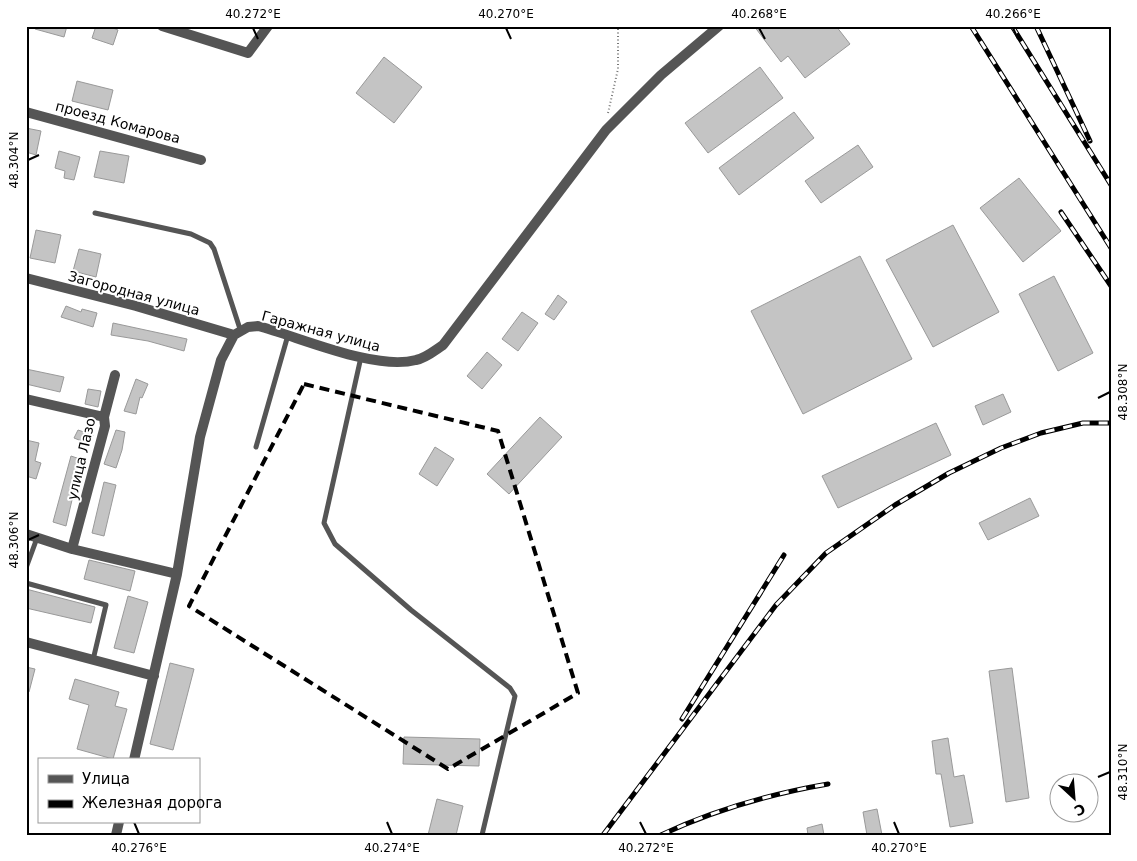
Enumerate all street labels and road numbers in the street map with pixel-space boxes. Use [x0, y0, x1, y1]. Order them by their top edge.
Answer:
street label: проезд Комарова [54, 98, 182, 146]
street label: Загородная улица [66, 268, 202, 318]
street label: Гаражная улица [260, 307, 382, 355]
street label: улица Лазо [64, 416, 98, 502]

